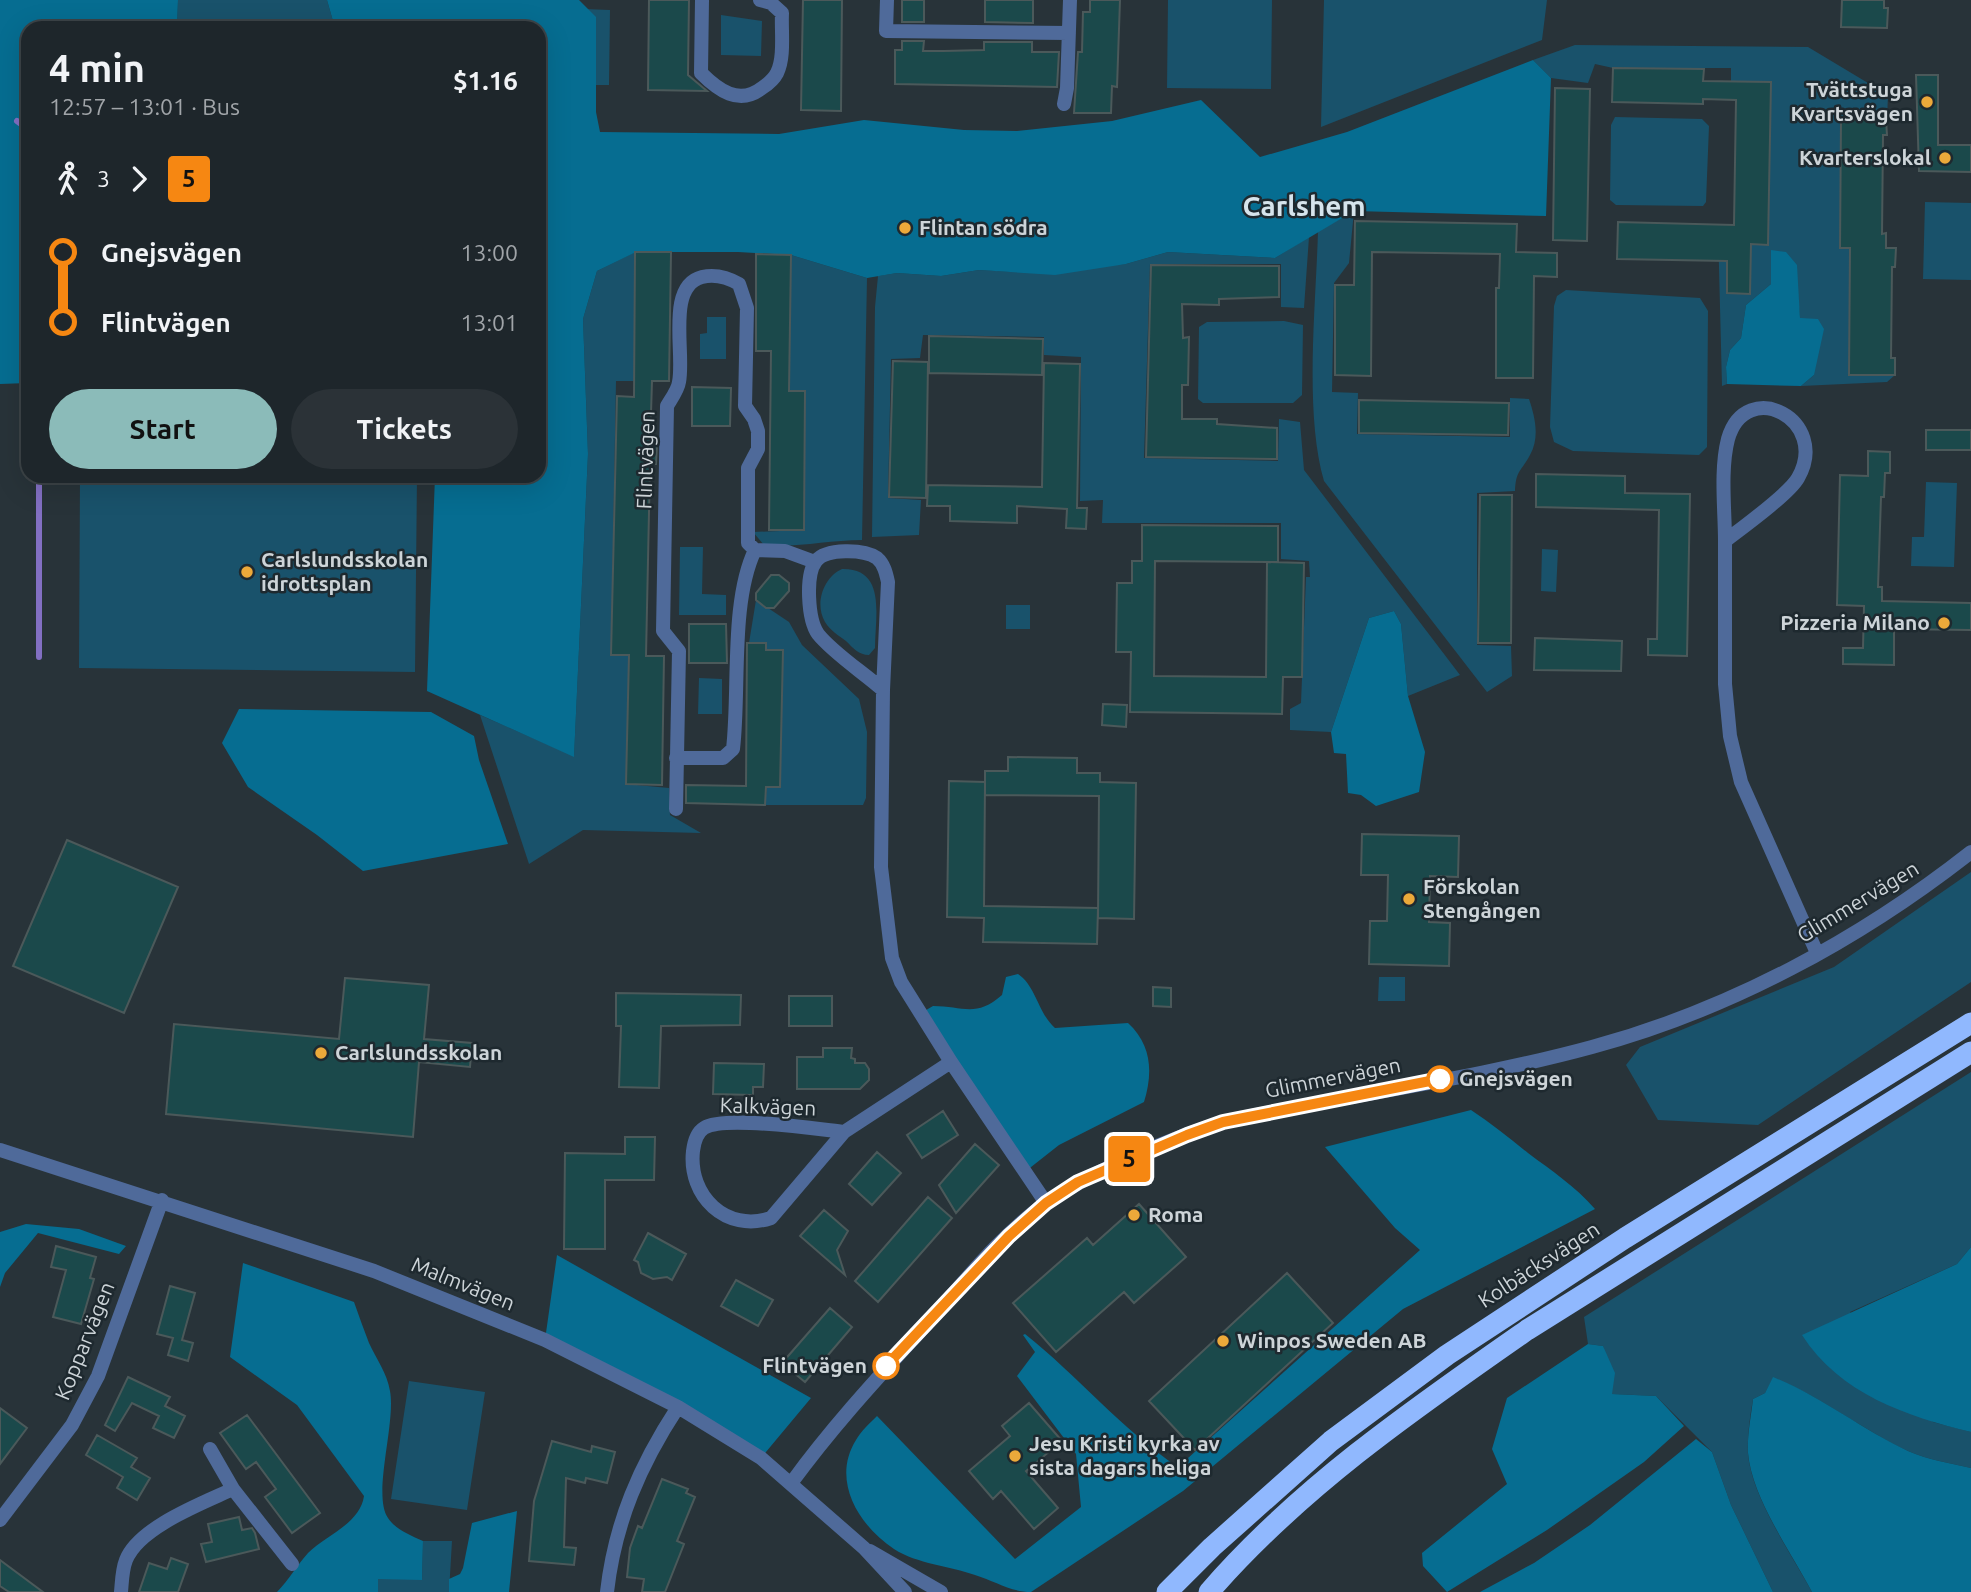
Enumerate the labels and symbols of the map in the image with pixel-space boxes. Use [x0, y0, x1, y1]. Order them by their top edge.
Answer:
place label: Tvättstuga Kvartsvägen [1790, 77, 1913, 125]
marker: Tvättstuga Kvartsvägen [1919, 94, 1935, 110]
place label: Kvarterslokal [1799, 145, 1931, 169]
marker: Kvarterslokal [1937, 150, 1953, 166]
district label: Carlshem [1242, 190, 1366, 221]
place label: Flintan södra [919, 215, 1048, 239]
marker: Flintan södra [897, 220, 913, 236]
street label: Flintvägen [631, 410, 659, 510]
place label: Carlslundsskolan idrottsplan [261, 547, 428, 595]
marker: Carlslundsskolan idrottsplan [239, 564, 255, 580]
place label: Pizzeria Milano [1780, 610, 1930, 634]
marker: Pizzeria Milano [1936, 615, 1952, 631]
street label: Glimmervägen [1792, 855, 1923, 947]
place label: Förskolan Stengången [1423, 874, 1541, 922]
marker: Förskolan Stengången [1401, 891, 1417, 907]
place label: Carlslundsskolan [335, 1040, 502, 1064]
marker: Carlslundsskolan [313, 1045, 329, 1061]
street label: Glimmervägen [1263, 1052, 1403, 1102]
marker: Gnejsvägen [1427, 1066, 1453, 1092]
place label: Gnejsvägen [1459, 1066, 1573, 1090]
street label: Kalkvägen [719, 1092, 817, 1120]
line badge: 5 [1106, 1136, 1152, 1182]
place label: Roma [1148, 1202, 1204, 1226]
marker: Roma [1126, 1207, 1142, 1223]
street label: Kolbäcksvägen [1473, 1216, 1604, 1312]
street label: Malmvägen [408, 1251, 519, 1315]
street label: Kopparvägen [49, 1278, 119, 1403]
place label: Winpos Sweden AB [1237, 1328, 1427, 1352]
marker: Winpos Sweden AB [1215, 1333, 1231, 1349]
place label: Flintvägen [762, 1353, 867, 1377]
marker: Flintvägen [873, 1353, 899, 1379]
place label: Jesu Kristi kyrka av sista dagars heliga [1029, 1431, 1220, 1479]
marker: Jesu Kristi kyrka av sista dagars heliga [1007, 1448, 1023, 1464]

